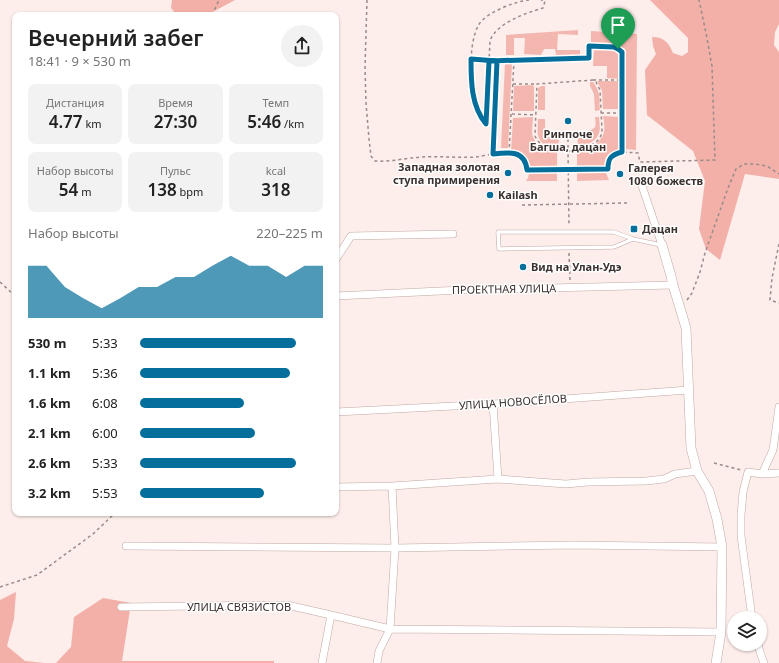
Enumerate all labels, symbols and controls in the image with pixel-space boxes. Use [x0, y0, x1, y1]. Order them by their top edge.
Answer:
pin [601, 8, 635, 49]
icon: arrive [607, 14, 629, 36]
text: Вечерний забег [28, 22, 204, 52]
button: share [281, 25, 323, 67]
text: 18:41 · 9 × 530 m [28, 52, 131, 70]
text: Дистанция [46, 95, 104, 110]
text: Время [158, 95, 193, 110]
text: Темп [262, 95, 289, 110]
text: 4.77 [49, 110, 83, 133]
text: 27:30 [154, 110, 197, 133]
text: 5:46 [247, 110, 281, 133]
text: km [83, 116, 102, 131]
text: /km [281, 116, 304, 131]
marker: Ринпоче Багша, дацан [563, 116, 573, 126]
place label: Ринпоче Багша, дацан [530, 126, 606, 154]
place label: Западная золотая ступа примирения [393, 159, 500, 187]
place label: Галерея 1080 божеств [628, 160, 704, 188]
text: Набор высоты [37, 163, 114, 178]
text: Пульс [160, 163, 191, 178]
text: kcal [266, 163, 286, 178]
marker: Западная золотая ступа примирения [503, 168, 513, 178]
marker: Галерея 1080 божеств [615, 169, 625, 179]
text: 54 [59, 178, 78, 201]
text: 138 [148, 178, 177, 201]
text: 318 [261, 178, 290, 201]
text: m [78, 184, 91, 199]
text: bpm [177, 184, 203, 199]
place label: Kailash [498, 187, 538, 202]
marker: Kailash [485, 190, 495, 200]
place label: Дацан [642, 221, 678, 236]
text: Набор высоты [28, 224, 119, 242]
text: 220–225 m [256, 224, 323, 242]
marker: Дацан [629, 224, 639, 234]
place label: Вид на Улан-Удэ [531, 259, 622, 274]
marker: Вид на Улан-Удэ [518, 262, 528, 272]
street label: ПРОЕКТНАЯ УЛИЦА [452, 280, 557, 297]
text: 530 m [28, 334, 66, 352]
text: 5:33 [92, 334, 118, 352]
text: 1.1 km [28, 364, 71, 382]
text: 5:36 [92, 364, 118, 382]
street label: УЛИЦА НОВОСЁЛОВ [458, 390, 567, 413]
text: 1.6 km [28, 394, 71, 412]
text: 6:08 [92, 394, 118, 412]
text: 2.1 km [28, 424, 71, 442]
text: 6:00 [92, 424, 118, 442]
text: 2.6 km [28, 454, 71, 472]
text: 5:33 [92, 454, 118, 472]
text: 3.2 km [28, 484, 71, 502]
text: 5:53 [92, 484, 118, 502]
street label: УЛИЦА СВЯЗИСТОВ [187, 599, 291, 614]
map controls [727, 611, 767, 651]
button: layers [727, 611, 767, 651]

